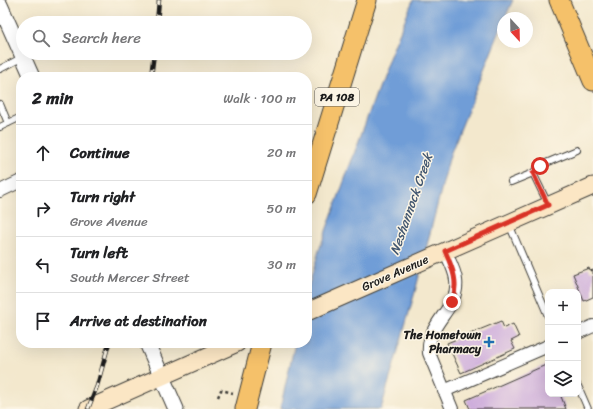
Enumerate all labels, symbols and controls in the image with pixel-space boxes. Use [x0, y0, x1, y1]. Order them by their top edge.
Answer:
north arrow [497, 12, 533, 48]
search box [16, 16, 312, 60]
text: Search here [62, 25, 141, 51]
icon: search [30, 27, 52, 49]
text: 2 min [32, 83, 73, 113]
text: Walk · 100 m [223, 87, 296, 110]
road number: PA 108 [315, 88, 359, 106]
text: Continue [70, 140, 130, 166]
text: 20 m [267, 141, 296, 164]
icon: ahead [32, 142, 54, 164]
water label: Neshannock Creek [383, 148, 440, 258]
route start [531, 157, 549, 175]
text: Turn right [70, 184, 135, 210]
text: 50 m [266, 197, 296, 220]
icon: right [32, 198, 54, 220]
text: Grove Avenue [70, 210, 148, 233]
text: Turn left [70, 240, 128, 266]
street label: Grove Avenue [358, 248, 432, 298]
text: 30 m [267, 253, 296, 276]
icon: left [32, 254, 54, 276]
text: South Mercer Street [70, 266, 190, 289]
map controls [545, 289, 581, 397]
button: + [545, 289, 581, 325]
route end [443, 293, 461, 311]
text: Arrive at destination [70, 308, 207, 334]
icon: arrive [32, 310, 54, 332]
place label: The Hometown Pharmacy [403, 324, 482, 360]
button: − [545, 325, 581, 361]
marker: The Hometown Pharmacy [484, 337, 494, 347]
button: layers [545, 361, 581, 397]

